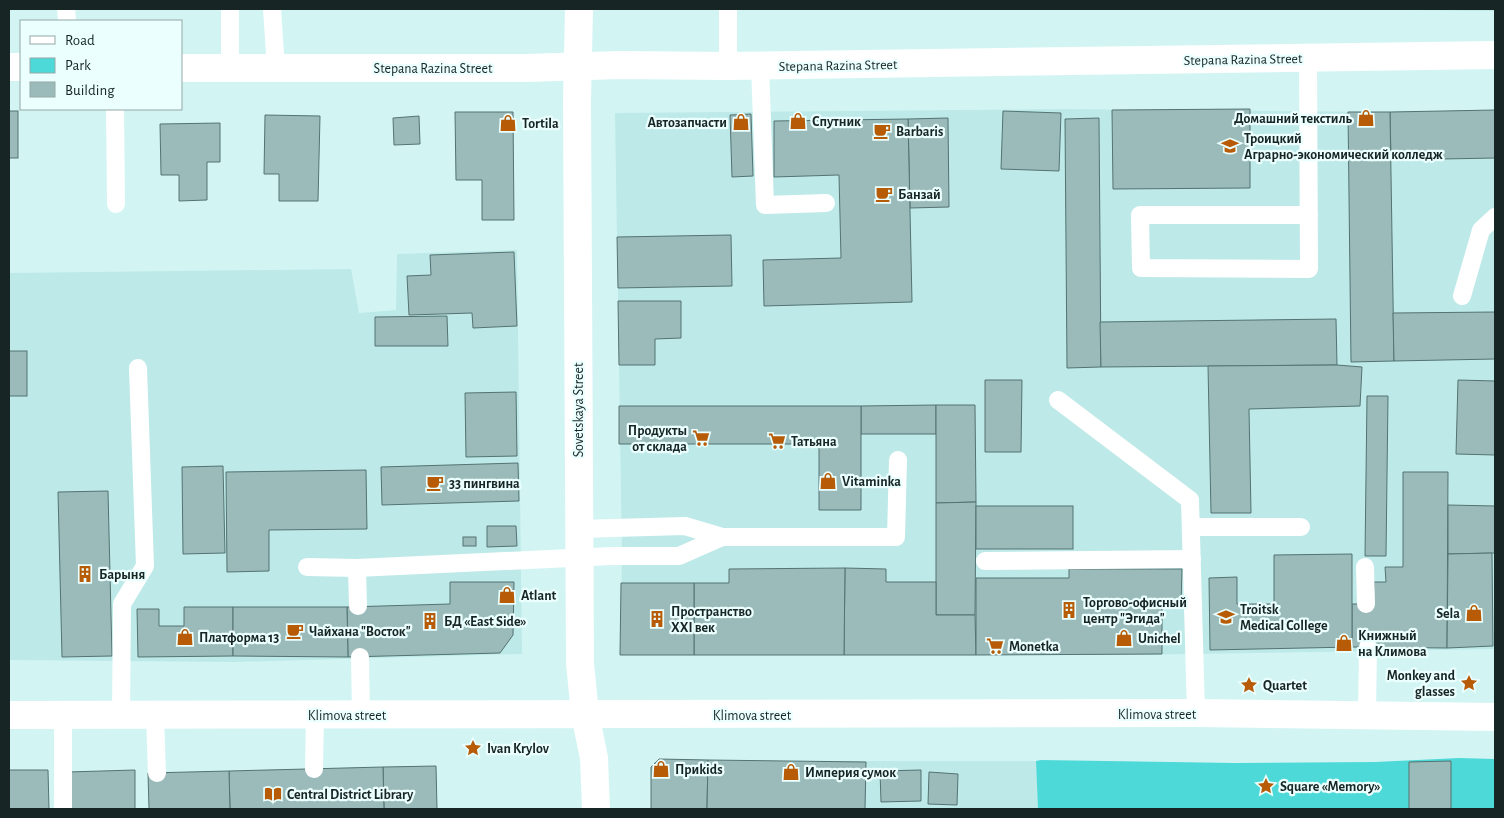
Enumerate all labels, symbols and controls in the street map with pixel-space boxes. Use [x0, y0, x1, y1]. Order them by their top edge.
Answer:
legend [20, 20, 182, 110]
text: Road [65, 33, 95, 48]
street label: Stepana Razina Street [1183, 52, 1303, 68]
text: Park [65, 58, 91, 73]
street label: Stepana Razina Street [778, 58, 898, 74]
street label: Stepana Razina Street [374, 62, 493, 76]
text: Building [65, 83, 115, 98]
shop icon: Домашний текстиль [1356, 108, 1376, 128]
shop icon: Спутник [788, 111, 808, 131]
shop icon: Автозапчасти [731, 112, 751, 132]
place label: Домашний текстиль [1234, 112, 1353, 126]
shop icon: Tortila [498, 113, 518, 133]
place label: Спутник [812, 115, 861, 129]
place label: Автозапчасти [647, 116, 727, 130]
place label: Tortila [522, 117, 559, 131]
cafe icon: Barbaris [872, 121, 892, 141]
place label: Barbaris [896, 125, 943, 139]
place label: Троицкий Аграрно-экономический колледж [1244, 132, 1443, 162]
school or university icon: Троицкий Аграрно-экономический колледж [1220, 136, 1240, 156]
cafe icon: Банзай [874, 184, 894, 204]
place label: Банзай [898, 188, 941, 202]
street label: Sovetskaya Street [572, 362, 586, 457]
place label: Продукты от склада [628, 424, 687, 454]
supermarket icon: Продукты от склада [691, 428, 711, 448]
supermarket icon: Татьяна [767, 431, 787, 451]
place label: Татьяна [791, 435, 837, 449]
shop icon: Vitaminka [818, 471, 838, 491]
cafe icon: 33 пингвина [425, 473, 445, 493]
place label: Vitaminka [842, 475, 901, 489]
place label: 33 пингвина [449, 477, 520, 491]
building icon: Барыня [75, 564, 95, 584]
place label: Барыня [99, 568, 145, 582]
shop icon: Atlant [497, 585, 517, 605]
place label: Atlant [521, 589, 557, 603]
place label: Торгово-офисный центр "Эгида" [1083, 596, 1187, 626]
building icon: Торгово-офисный центр "Эгида" [1059, 600, 1079, 620]
place label: Troitsk Medical College [1240, 603, 1328, 633]
shop icon: Sela [1464, 603, 1484, 623]
place label: Пространство XXI век [671, 605, 752, 635]
school or university icon: Troitsk Medical College [1216, 607, 1236, 627]
place label: Sela [1436, 607, 1460, 621]
building icon: Пространство XXI век [647, 609, 667, 629]
building icon: БД «East Side» [420, 611, 440, 631]
place label: БД «East Side» [444, 615, 527, 629]
cafe icon: Чайхана "Восток" [285, 621, 305, 641]
place label: Чайхана "Восток" [309, 625, 411, 639]
shop icon: Платформа 13 [175, 627, 195, 647]
shop icon: Unichel [1114, 628, 1134, 648]
place label: Книжный на Климова [1358, 629, 1427, 659]
place label: Платформа 13 [199, 631, 279, 645]
place label: Unichel [1138, 632, 1181, 646]
shop icon: Книжный на Климова [1334, 633, 1354, 653]
supermarket icon: Monetka [985, 636, 1005, 656]
place label: Monetka [1009, 640, 1059, 654]
place label: Monkey and glasses [1387, 669, 1456, 699]
place icon: Monkey and glasses [1459, 673, 1479, 693]
place icon: Quartet [1239, 675, 1259, 695]
place label: Quartet [1263, 679, 1307, 693]
street label: Klimova street [1118, 708, 1197, 722]
street label: Klimova street [308, 709, 387, 723]
street label: Klimova street [713, 709, 792, 723]
place icon: Ivan Krylov [463, 738, 483, 758]
place label: Ivan Krylov [487, 742, 550, 756]
shop icon: Приkids [651, 759, 671, 779]
shop icon: Империя сумок [781, 762, 801, 782]
place label: Приkids [675, 763, 723, 777]
place label: Империя сумок [805, 766, 896, 780]
place icon: Square «Memory» [1256, 776, 1276, 796]
place label: Square «Memory» [1280, 780, 1380, 794]
library icon: Central District Library [263, 784, 283, 804]
place label: Central District Library [287, 788, 414, 802]

